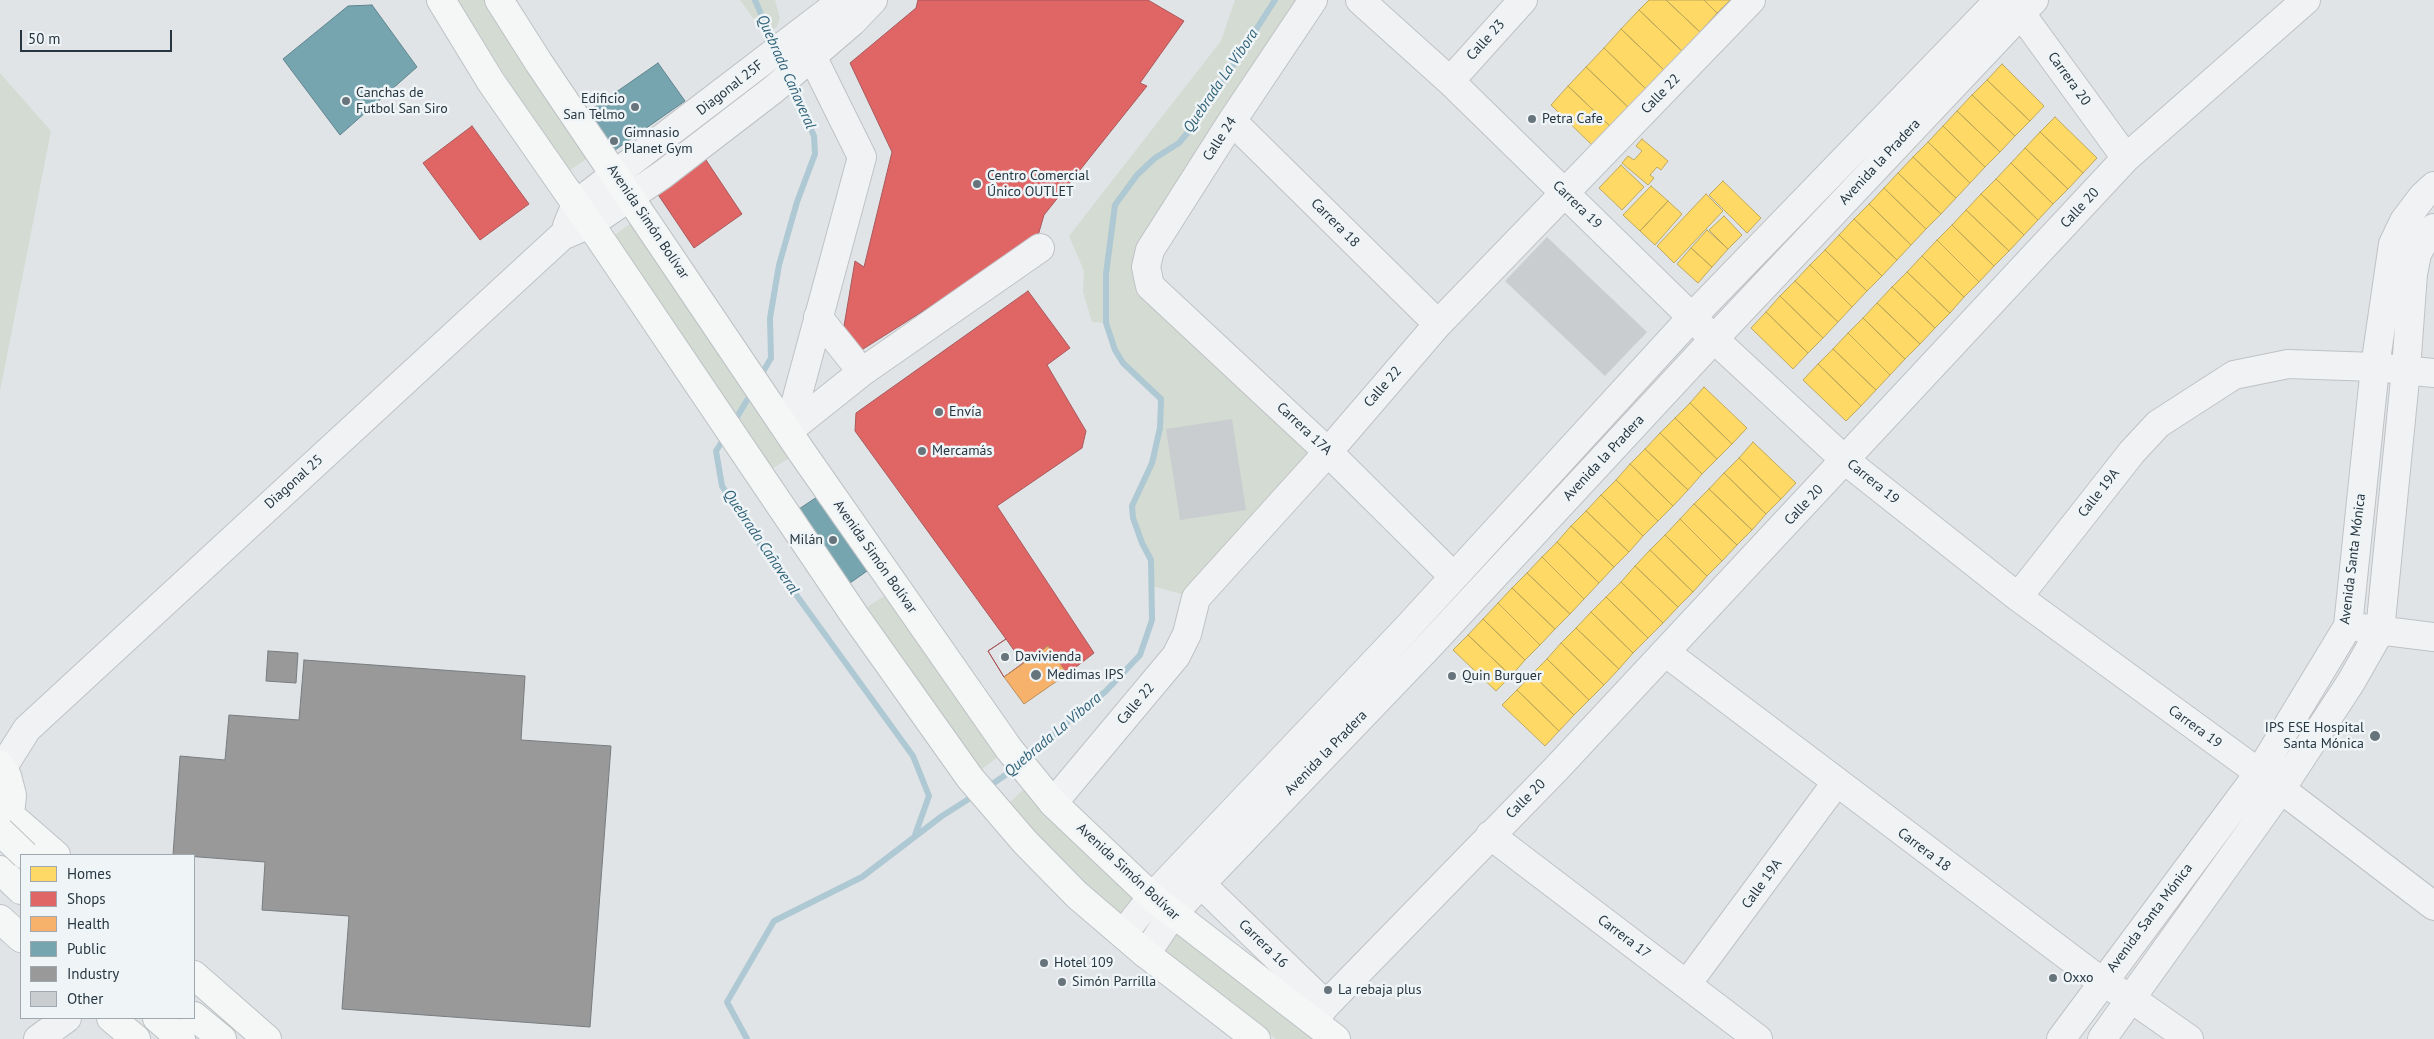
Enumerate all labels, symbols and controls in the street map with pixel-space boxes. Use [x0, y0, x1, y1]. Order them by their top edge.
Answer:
water label: Quebrada Cañaveral [753, 12, 819, 132]
street label: Calle 23 [1463, 16, 1509, 64]
scale bar [22, 20, 175, 52]
water label: Quebrada La Vibora [1180, 26, 1262, 136]
text: 50 m [28, 29, 61, 48]
street label: Carrera 20 [2044, 49, 2094, 109]
street label: Diagonal 25F [693, 57, 767, 119]
street label: Calle 22 [1638, 71, 1684, 117]
place label: Canchas de Futbol San Siro [356, 85, 448, 118]
place label: Edificio San Telmo [563, 91, 625, 124]
marker: Canchas de Futbol San Siro [340, 95, 352, 107]
marker: Edificio San Telmo [629, 101, 641, 113]
place label: Petra Cafe [1542, 111, 1603, 127]
marker: Petra Cafe [1526, 113, 1538, 125]
street label: Calle 24 [1200, 114, 1240, 164]
street label: Avenida la Pradera [1836, 116, 1924, 208]
place label: Gimnasio Planet Gym [624, 125, 693, 158]
marker: Gimnasio Planet Gym [608, 135, 620, 147]
street label: Avenida Simón Bolívar [603, 162, 693, 282]
place label: Centro Comercial Único OUTLET [987, 168, 1089, 200]
street label: Carrera 19 [1549, 177, 1605, 233]
marker: Centro Comercial Único OUTLET [971, 178, 983, 190]
street label: Calle 20 [2057, 184, 2103, 232]
street label: Carrera 18 [1307, 195, 1363, 251]
street label: Calle 22 [1361, 363, 1405, 411]
street label: Carrera 17A [1273, 399, 1335, 459]
place label: Envía [949, 404, 982, 420]
marker: Envía [933, 406, 945, 418]
street label: Avenida la Pradera [1560, 412, 1648, 504]
place label: Mercamás [932, 443, 992, 459]
marker: Mercamás [916, 445, 928, 457]
street label: Diagonal 25 [261, 451, 327, 513]
street label: Carrera 19 [1844, 456, 1902, 508]
street label: Calle 19A [2075, 465, 2123, 521]
street label: Calle 20 [1781, 481, 1827, 529]
water label: Quebrada Cañaveral [719, 486, 803, 598]
street label: Avenida Santa Mónica [2337, 493, 2369, 625]
street label: Avenida Simón Bolívar [830, 497, 920, 617]
place label: Milán [789, 532, 823, 548]
marker: Milán [827, 534, 839, 546]
place label: Davivienda [1015, 649, 1081, 665]
marker: Davivienda [999, 651, 1011, 663]
place label: Medimas IPS [1047, 667, 1124, 683]
marker: Medimas IPS [1029, 668, 1043, 682]
place label: Quin Burguer [1462, 668, 1542, 684]
marker: Quin Burguer [1446, 670, 1458, 682]
street label: Calle 22 [1114, 680, 1158, 728]
water label: Quebrada La Vibora [1001, 689, 1105, 781]
street label: Carrera 19 [2165, 702, 2225, 752]
street label: Avenida la Pradera [1281, 707, 1371, 799]
place label: IPS ESE Hospital Santa Mónica [2265, 720, 2364, 752]
marker: IPS ESE Hospital Santa Mónica [2368, 729, 2382, 743]
street label: Calle 20 [1503, 776, 1549, 822]
street label: Avenida Simón Bolívar [1073, 820, 1183, 924]
street label: Carrera 18 [1894, 825, 1954, 875]
legend [20, 854, 195, 1019]
street label: Calle 19A [1738, 856, 1786, 912]
street label: Avenida Santa Mónica [2104, 860, 2196, 976]
text: Homes [67, 864, 111, 883]
text: Shops [67, 889, 106, 908]
street label: Carrera 17 [1594, 912, 1654, 962]
text: Health [67, 914, 110, 933]
street label: Carrera 16 [1235, 916, 1291, 972]
text: Public [67, 939, 106, 958]
place label: Hotel 109 [1054, 955, 1113, 971]
marker: Hotel 109 [1038, 957, 1050, 969]
text: Industry [67, 964, 119, 983]
place label: Oxxo [2063, 970, 2094, 986]
marker: Oxxo [2047, 972, 2059, 984]
place label: Simón Parrilla [1072, 974, 1156, 990]
marker: Simón Parrilla [1056, 976, 1068, 988]
place label: La rebaja plus [1338, 982, 1422, 998]
marker: La rebaja plus [1322, 984, 1334, 996]
text: Other [67, 989, 103, 1008]

